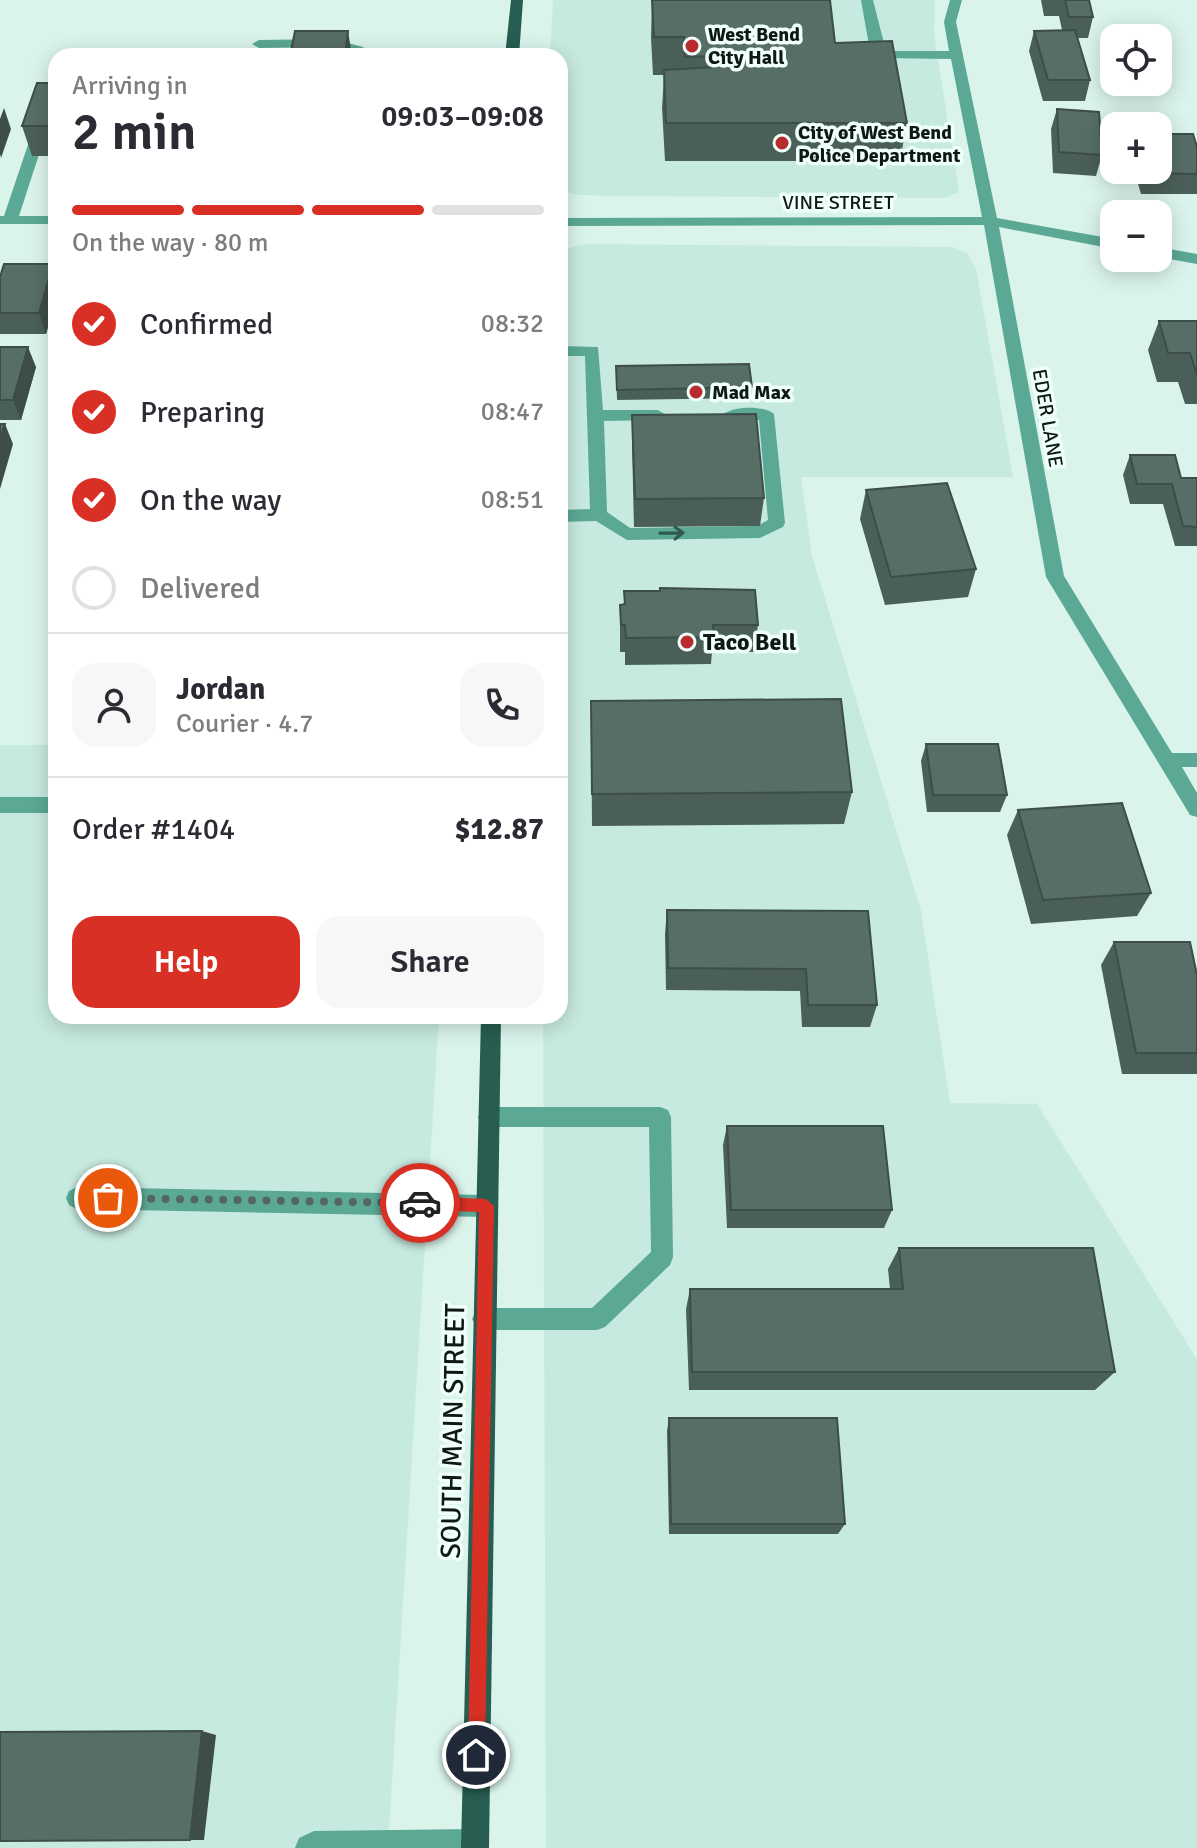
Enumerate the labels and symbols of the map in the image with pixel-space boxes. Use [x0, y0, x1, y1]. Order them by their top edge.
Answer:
place label: West Bend City Hall [708, 22, 800, 70]
marker: West Bend City Hall [683, 37, 701, 55]
place label: City of West Bend Police Department [798, 120, 961, 168]
marker: City of West Bend Police Department [773, 134, 791, 152]
street label: VINE STREET [782, 190, 894, 215]
street label: EDER LANE [1027, 367, 1068, 469]
place label: Mad Max [712, 380, 791, 405]
marker: Mad Max [687, 383, 705, 401]
one-way arrow [658, 525, 685, 541]
place label: Taco Bell [703, 627, 797, 657]
marker: Taco Bell [678, 633, 696, 651]
courier [380, 1163, 460, 1243]
pin [74, 1164, 142, 1232]
street label: SOUTH MAIN STREET [434, 1303, 472, 1559]
pin [442, 1721, 510, 1789]

